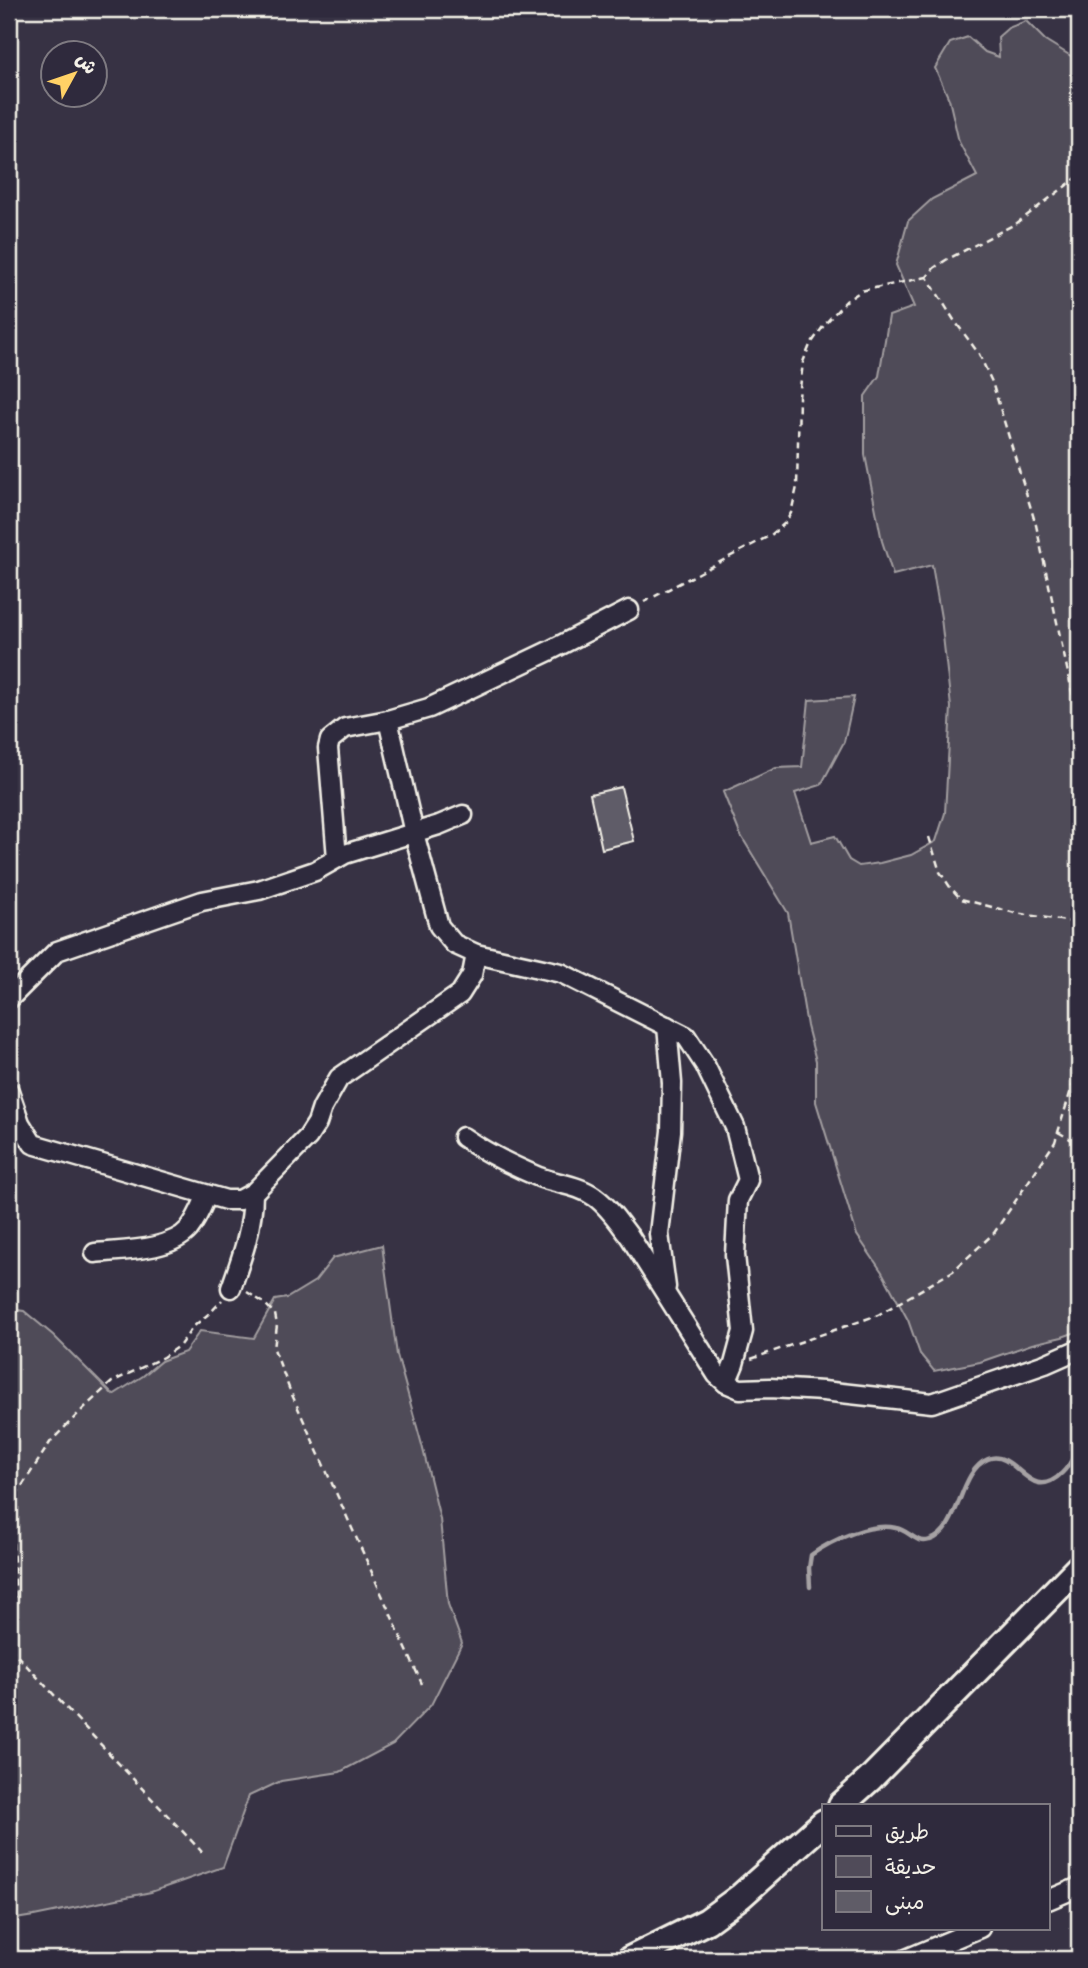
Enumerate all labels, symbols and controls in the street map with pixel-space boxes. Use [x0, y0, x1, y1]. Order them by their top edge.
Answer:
north arrow [38, 38, 108, 108]
text: ش [69, 50, 100, 81]
legend [822, 1804, 1050, 1930]
text: طريق [885, 1823, 929, 1848]
text: حديقة [885, 1858, 936, 1883]
text: مبنى [885, 1893, 924, 1918]

